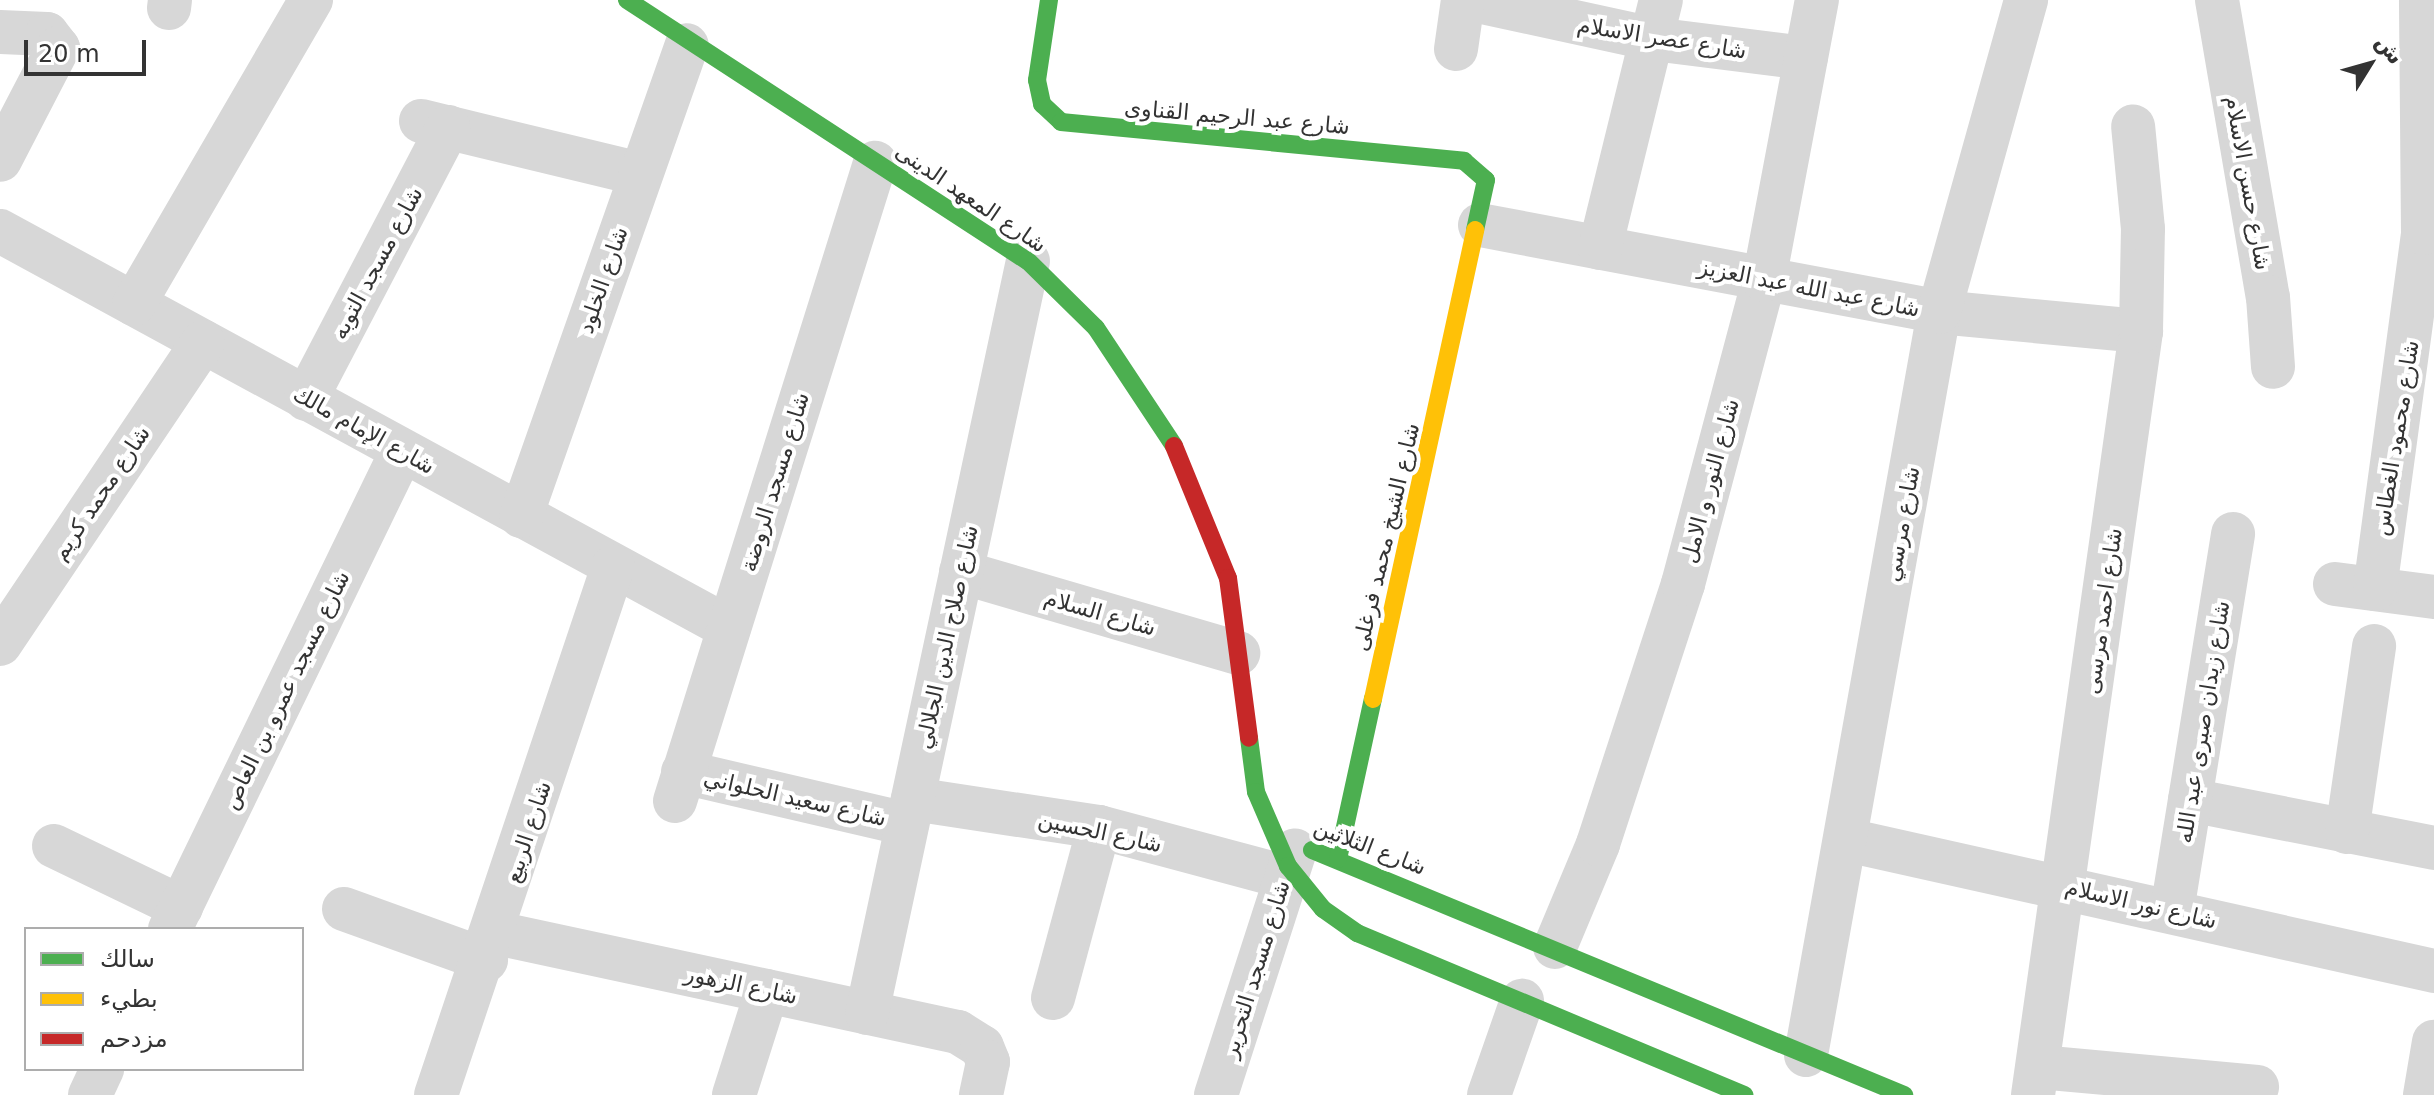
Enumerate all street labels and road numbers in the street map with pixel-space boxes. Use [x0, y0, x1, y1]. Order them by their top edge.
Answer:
street label: شارع عصر الاسلام [1575, 12, 1749, 64]
street label: شارع عبد الرحيم القناوى [1123, 94, 1351, 140]
street label: شارع حسن الاسلام [2220, 94, 2276, 272]
street label: شارع المعهد الدينى [891, 138, 1051, 258]
street label: شارع مسجد التوبه [326, 182, 428, 344]
street label: شارع الخلود [572, 223, 634, 337]
street label: شارع عبد الله عبد العزيز [1696, 254, 1922, 322]
street label: شارع محمود الغطاس [2367, 338, 2425, 538]
street label: شارع الإمام مالك [289, 380, 439, 480]
street label: شارع مسجد الروضة [735, 389, 815, 575]
street label: شارع النور و الامل [1675, 396, 1745, 566]
street label: شارع الشيخ محمد فرغلى [1347, 420, 1425, 654]
street label: شارع محمد كريم [46, 421, 156, 565]
street label: شارع مرسي [1879, 464, 1925, 584]
street label: شارع صلاح الدين الجلالي [910, 523, 984, 751]
street label: شارع احمد مرسى [2078, 526, 2128, 696]
street label: شارع مسجد عمرو بن العاص [217, 566, 355, 814]
street label: شارع السلام [1041, 584, 1159, 642]
street label: شارع زيدان صبرى عبد الله [2171, 599, 2235, 845]
street label: شارع سعيد الحلواني [701, 764, 889, 832]
street label: شارع الربيع [499, 778, 557, 886]
street label: شارع الحسين [1036, 806, 1164, 858]
street label: شارع الثلاثين [1310, 814, 1430, 880]
street label: شارع نور الاسلام [2063, 874, 2219, 934]
street label: شارع مسجد التحرير [1216, 877, 1296, 1061]
street label: شارع الزهور [682, 960, 800, 1010]

